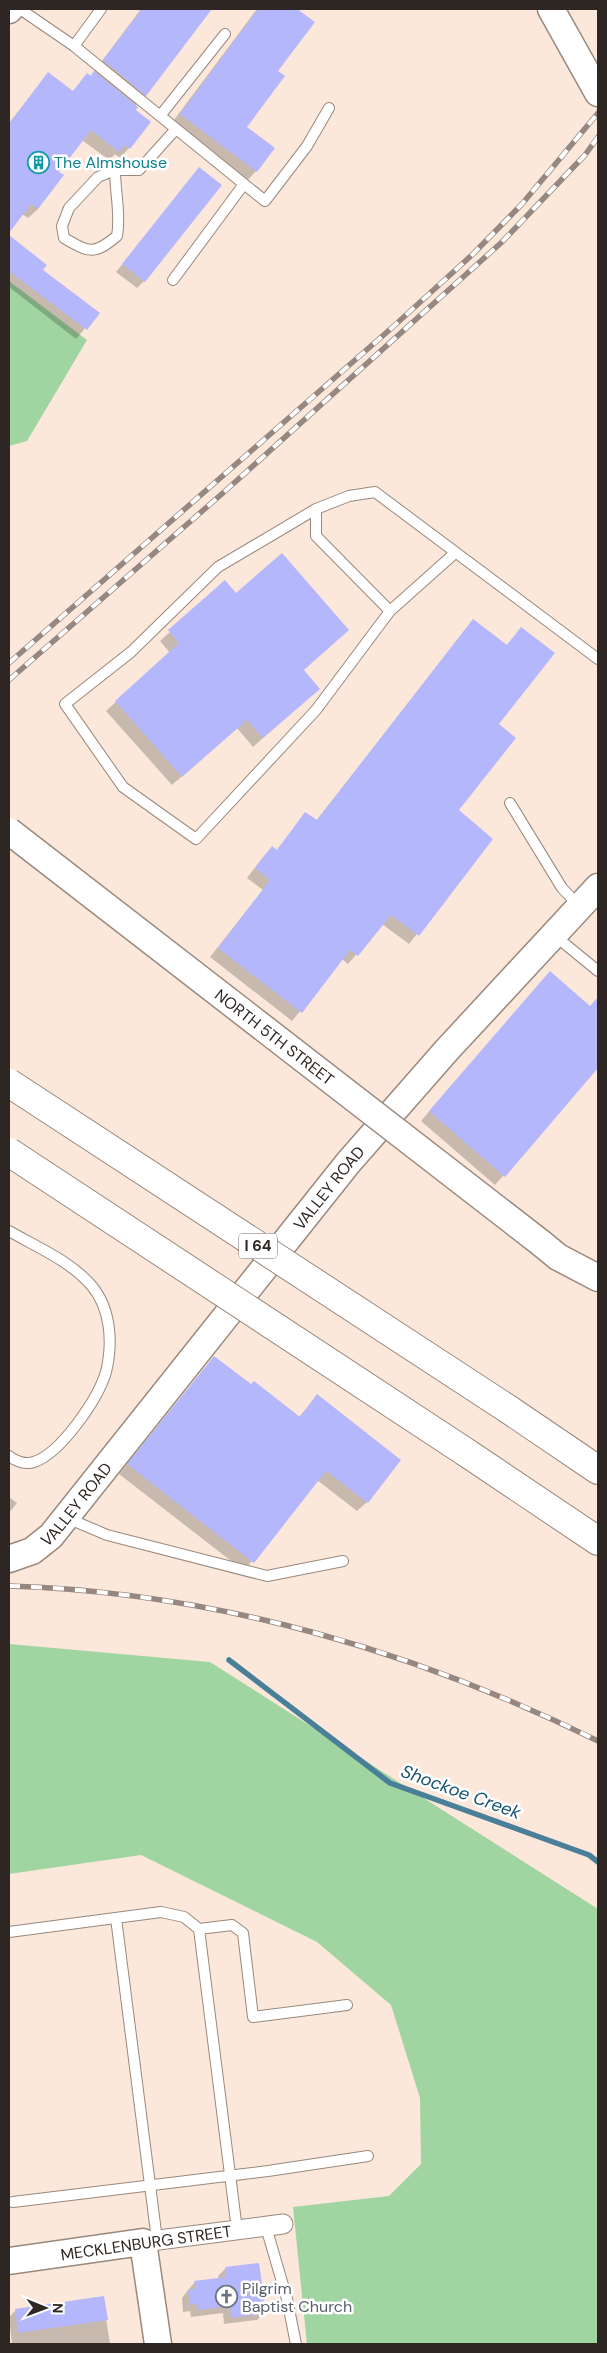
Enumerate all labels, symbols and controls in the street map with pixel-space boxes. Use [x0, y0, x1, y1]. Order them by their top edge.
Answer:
building icon: The Almshouse [26, 150, 50, 174]
place label: The Almshouse [54, 152, 167, 173]
street label: NORTH 5TH STREET [211, 984, 339, 1090]
street label: VALLEY ROAD [288, 1141, 369, 1234]
road number: I 64 [239, 1234, 277, 1258]
street label: VALLEY ROAD [36, 1458, 116, 1551]
water label: Shockoe Creek [398, 1759, 525, 1825]
street label: MECKLENBURG STREET [59, 2221, 233, 2265]
place label: Pilgrim Baptist Church [242, 2278, 352, 2317]
north arrow [20, 2283, 70, 2333]
church icon: Pilgrim Baptist Church [214, 2285, 238, 2309]
text: N [49, 2303, 67, 2313]

